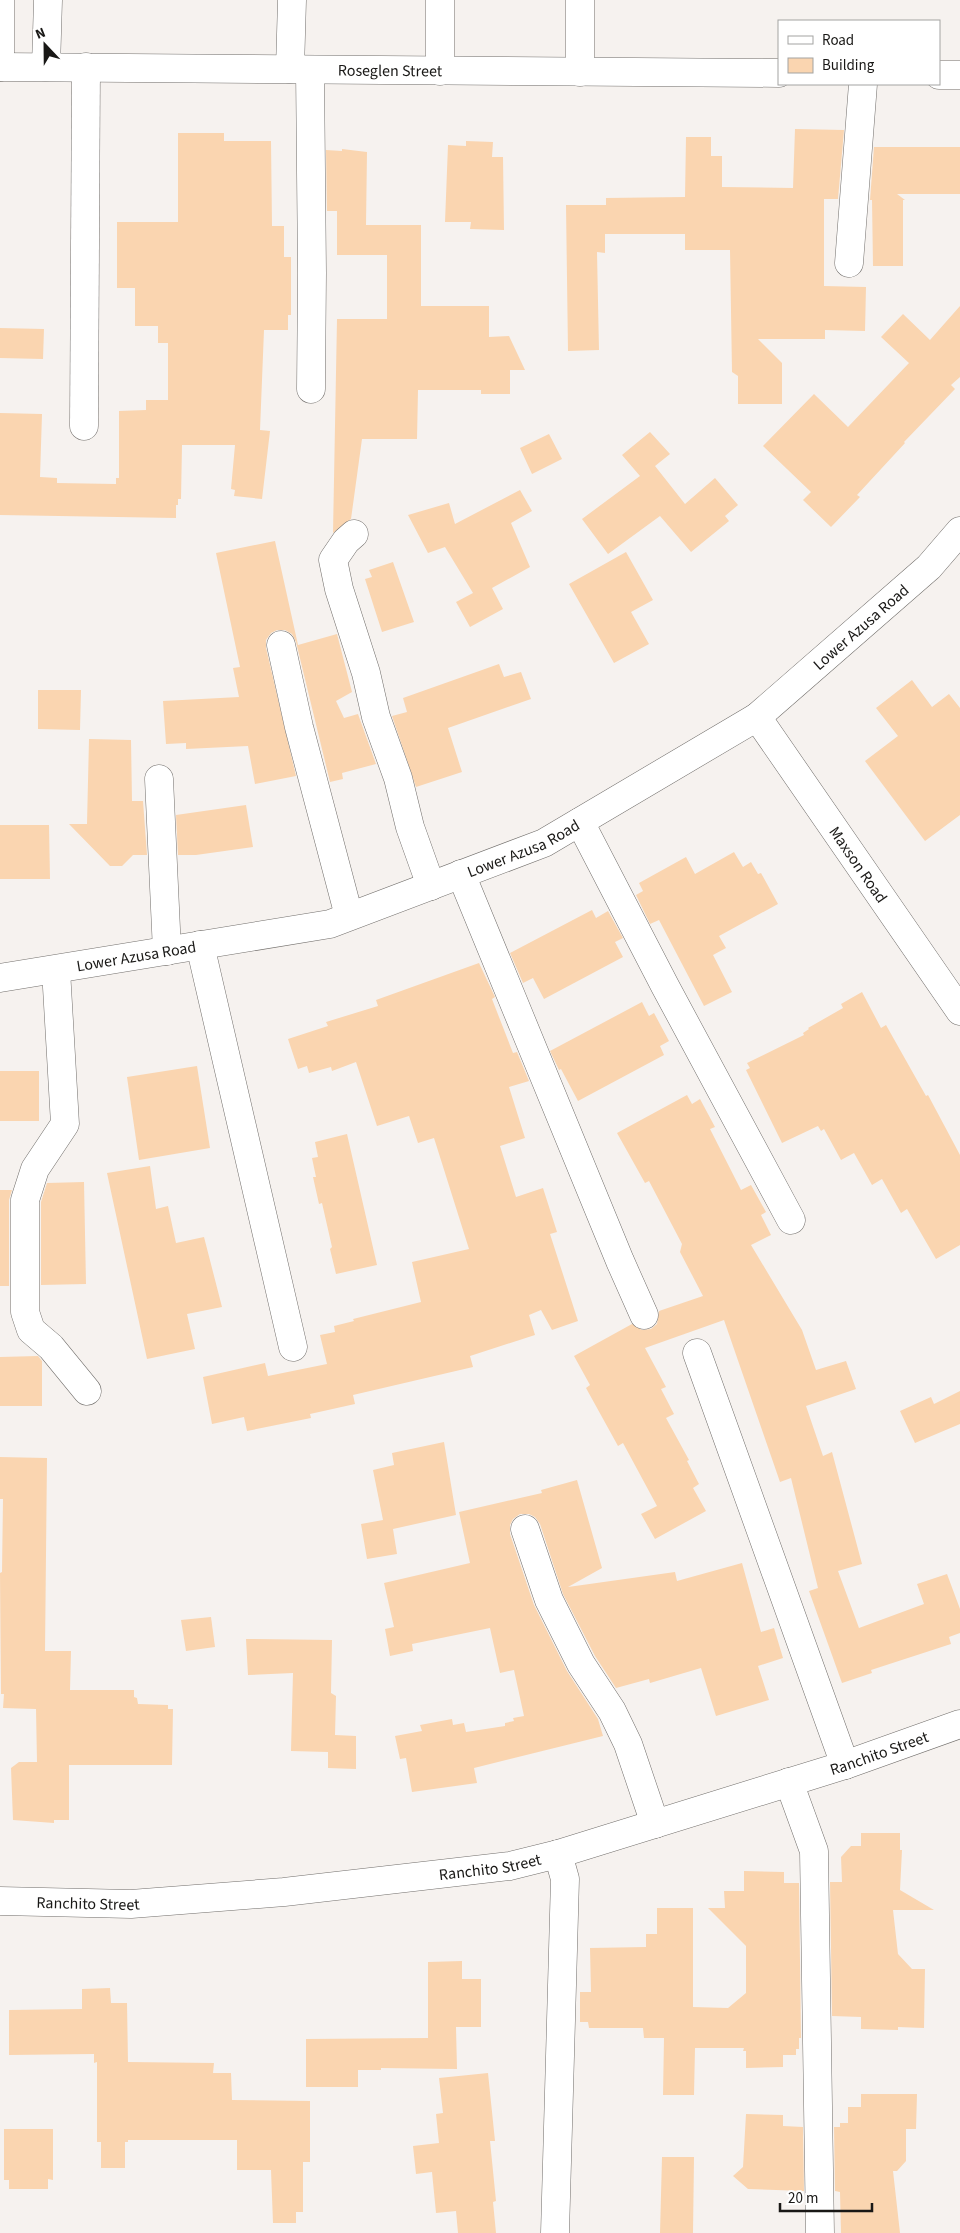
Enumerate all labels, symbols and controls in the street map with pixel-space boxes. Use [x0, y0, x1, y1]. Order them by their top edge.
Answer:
north arrow [20, 20, 70, 70]
legend [778, 20, 940, 85]
text: N [32, 23, 49, 45]
text: Road [822, 30, 854, 51]
text: Building [822, 55, 875, 76]
street label: Roseglen Street [338, 60, 443, 82]
street label: Lower Azusa Road [808, 580, 914, 675]
street label: Lower Azusa Road [464, 814, 584, 883]
street label: Maxson Road [824, 822, 892, 908]
street label: Lower Azusa Road [75, 936, 198, 977]
street label: Ranchito Street [827, 1726, 932, 1781]
street label: Ranchito Street [438, 1849, 544, 1886]
street label: Ranchito Street [36, 1892, 141, 1916]
scale bar [780, 2180, 872, 2212]
text: 20 m [788, 2188, 818, 2209]

